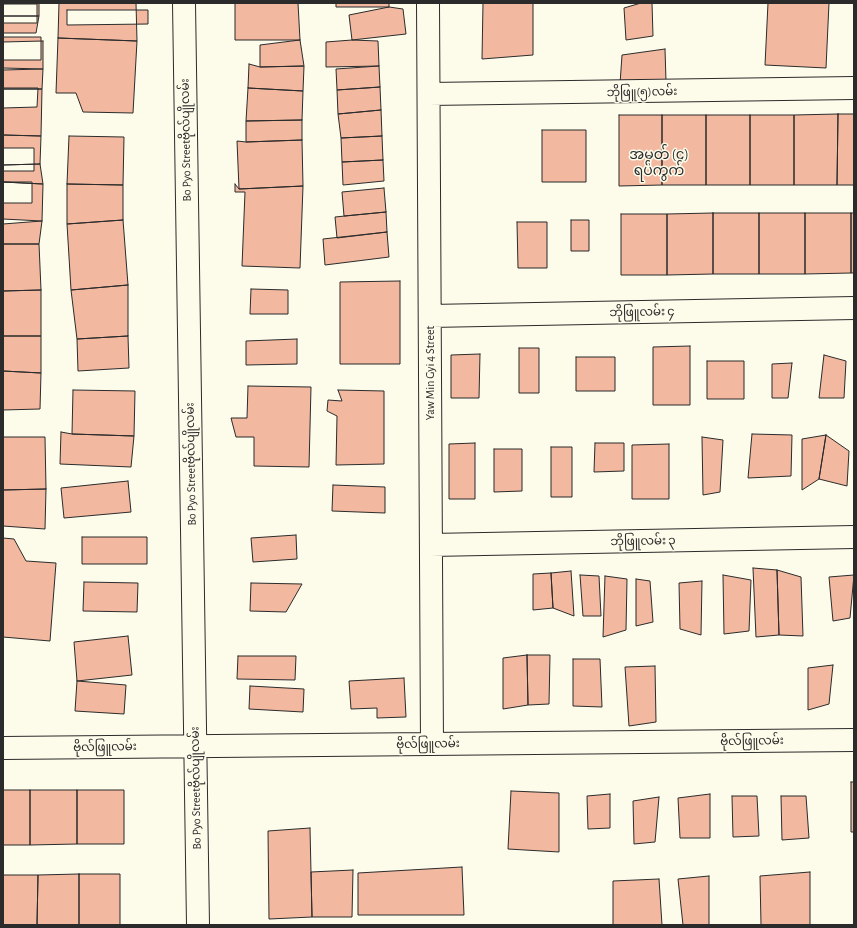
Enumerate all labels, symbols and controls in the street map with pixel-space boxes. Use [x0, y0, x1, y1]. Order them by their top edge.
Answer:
street label: Bo Pyo Streetဗိုလ်ပျိုလမ်း [178, 78, 194, 202]
street label: ဘိုဖြူ(၅)လမ်း [606, 84, 678, 100]
district label: အမှတ် (၄) ရပ်ကွက် [629, 147, 689, 180]
street label: ဘိုဖြူလမ်း ၄ [609, 304, 675, 320]
street label: Yaw Min Gyi 4 Street [423, 326, 437, 420]
street label: Bo Pyo Streetဗိုလ်ပျိုလမ်း [183, 402, 199, 526]
street label: ဘိုဖြူလမ်း ၃ [610, 533, 676, 549]
street label: Bo Pyo Streetဗိုလ်ပျိုလမ်း [188, 726, 204, 850]
street label: ဗိုလ်ဖြူလမ်း [720, 733, 784, 749]
street label: ဗိုလ်ဖြူလမ်း [396, 736, 460, 752]
street label: ဗိုလ်ဖြူလမ်း [73, 739, 137, 755]

